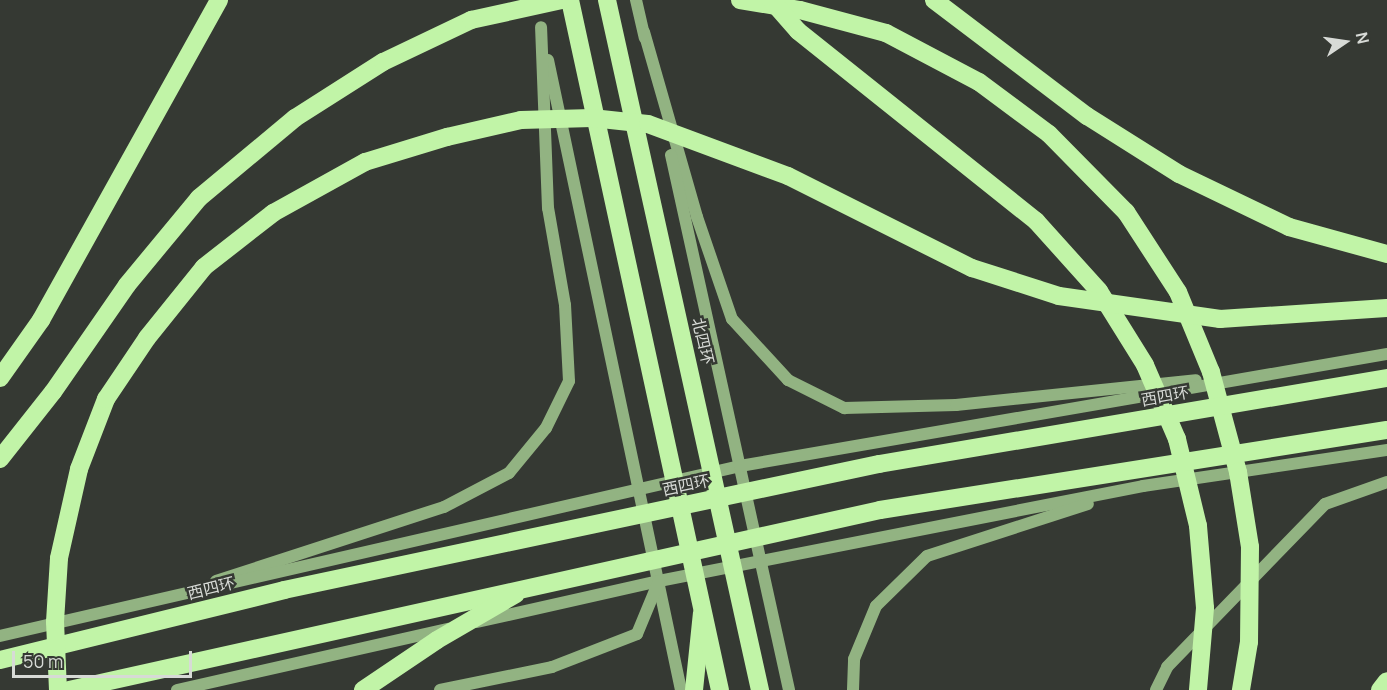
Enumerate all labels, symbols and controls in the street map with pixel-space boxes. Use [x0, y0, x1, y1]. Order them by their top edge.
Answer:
north arrow [1315, 12, 1375, 72]
text: N [1351, 30, 1375, 46]
street label: 北四环 [688, 315, 718, 367]
street label: 西四环 [1140, 382, 1190, 410]
street label: 西四环 [661, 471, 711, 499]
street label: 西四环 [185, 573, 237, 603]
scale bar [15, 639, 195, 677]
text: 50 m [23, 649, 63, 673]

